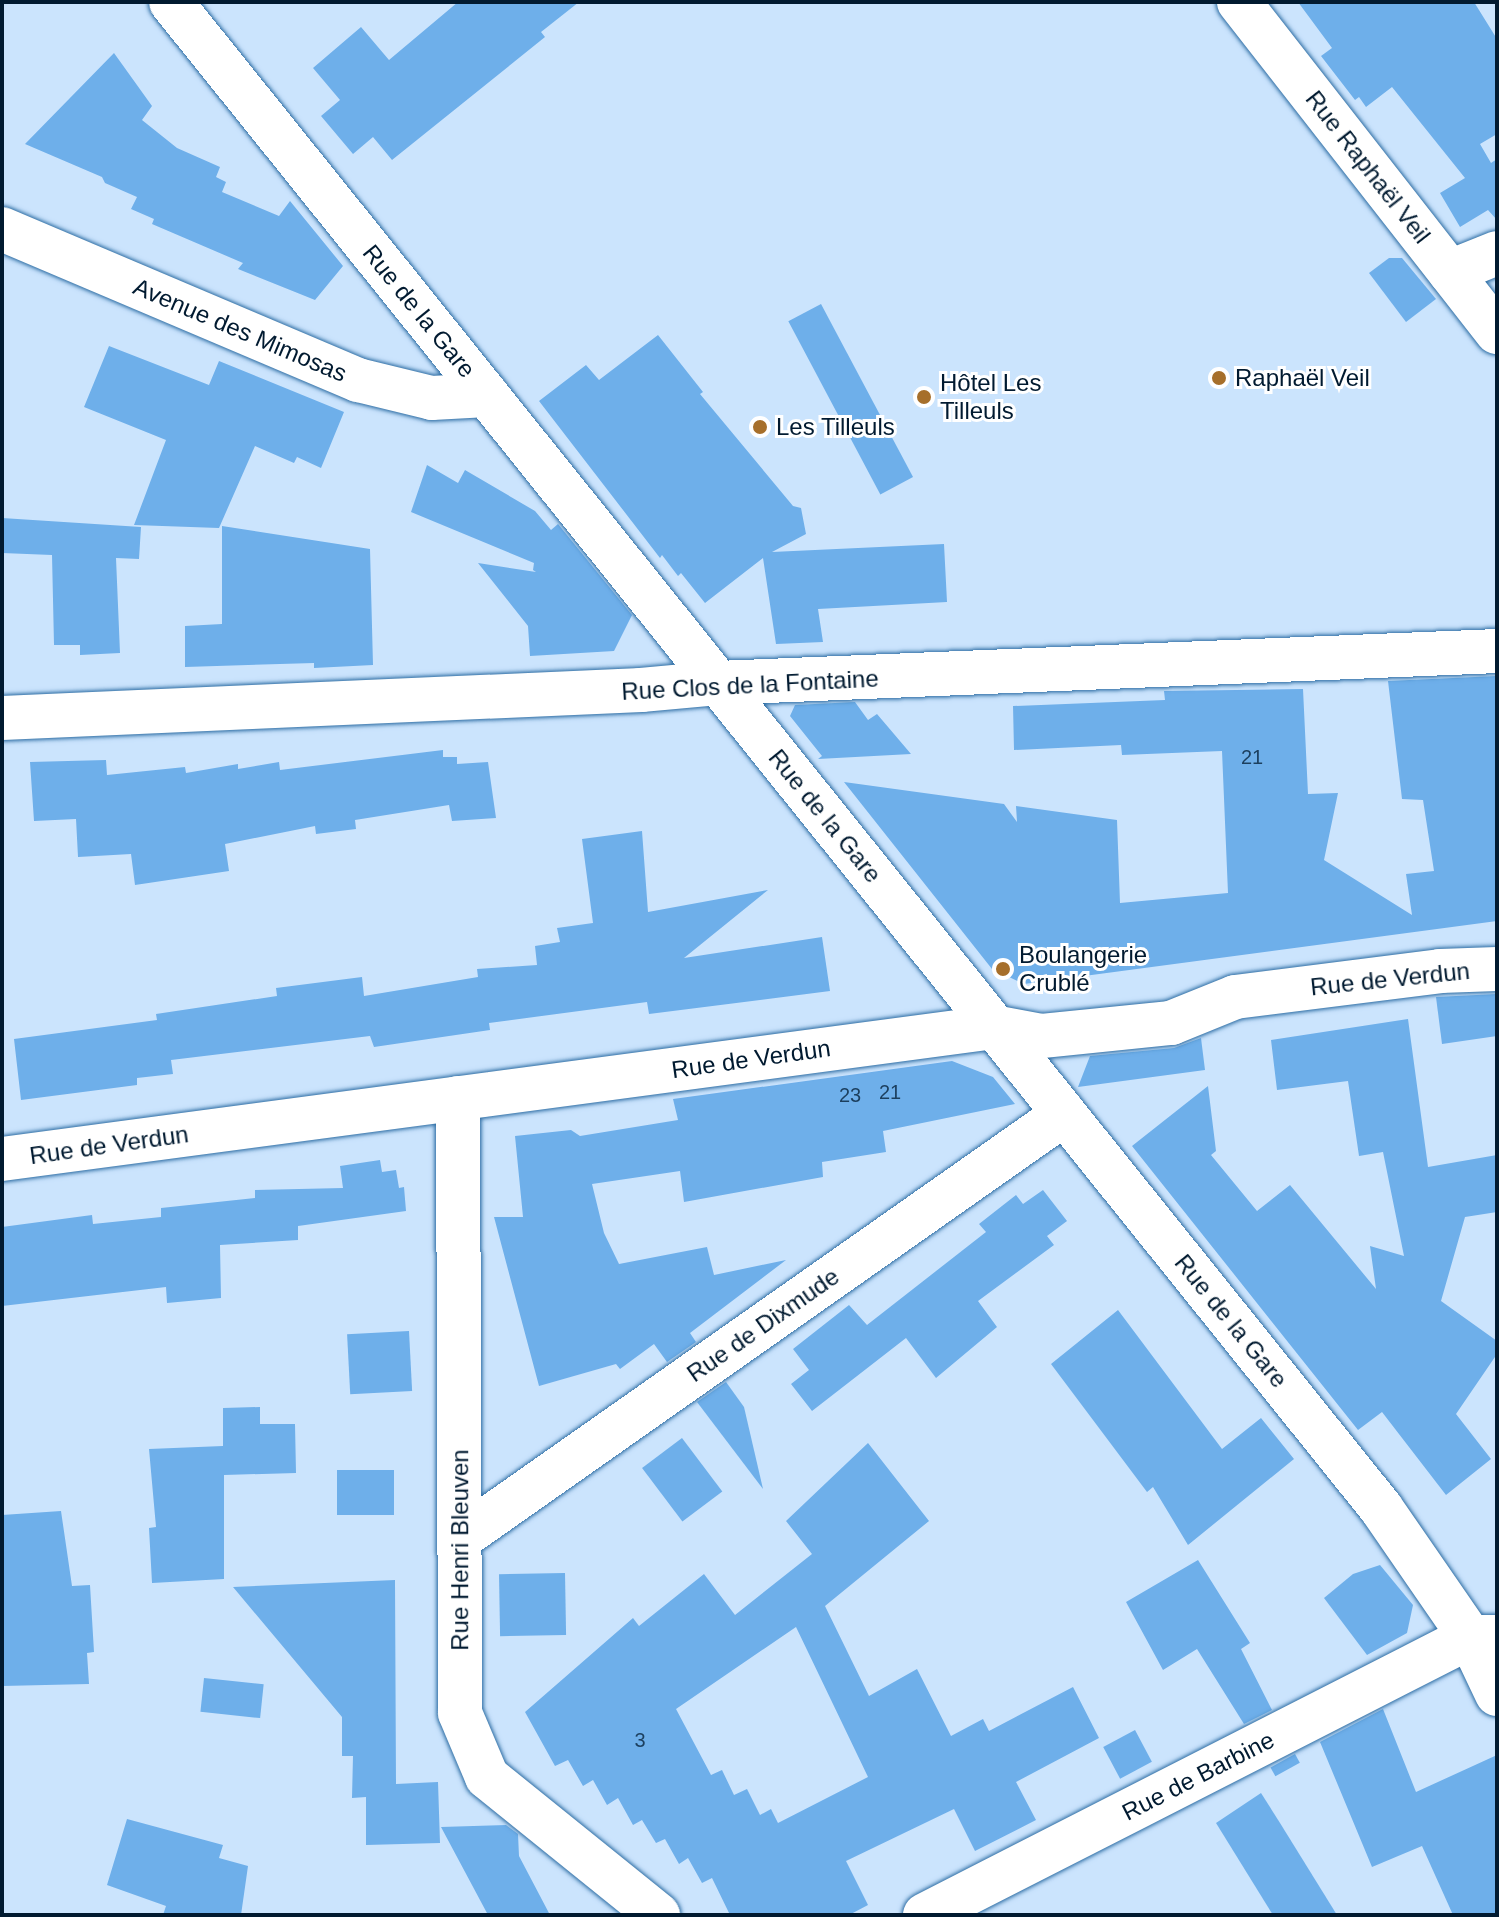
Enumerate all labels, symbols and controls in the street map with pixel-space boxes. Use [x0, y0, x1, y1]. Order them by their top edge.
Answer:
street label: Rue Raphaël Veil [1300, 85, 1436, 249]
street label: Rue de la Gare [357, 239, 481, 383]
street label: Avenue des Mimosas [129, 272, 351, 388]
place label: Raphaël Veil [1235, 364, 1370, 392]
place label: Hôtel Les Tilleuls [940, 369, 1041, 425]
marker: Raphaël Veil [1210, 369, 1228, 387]
marker: Hôtel Les Tilleuls [915, 388, 933, 406]
place label: Les Tilleuls [776, 413, 895, 441]
marker: Les Tilleuls [751, 418, 769, 436]
street label: Rue Clos de la Fontaine [621, 664, 879, 706]
street label: Rue de la Gare [763, 744, 887, 888]
house number: 21 [1241, 745, 1263, 769]
place label: Boulangerie Crublé [1019, 941, 1147, 997]
street label: Rue de Verdun [1309, 956, 1471, 1002]
marker: Boulangerie Crublé [994, 960, 1012, 978]
street label: Rue de Verdun [670, 1034, 832, 1084]
house number: 21 [879, 1080, 901, 1104]
house number: 23 [839, 1083, 861, 1107]
street label: Rue de Verdun [28, 1120, 190, 1170]
street label: Rue de la Gare [1169, 1249, 1293, 1393]
street label: Rue de Dixmude [682, 1262, 844, 1388]
street label: Rue Henri Bleuven [446, 1449, 474, 1651]
street label: Rue de Barbine [1117, 1725, 1279, 1827]
house number: 3 [634, 1728, 646, 1752]

